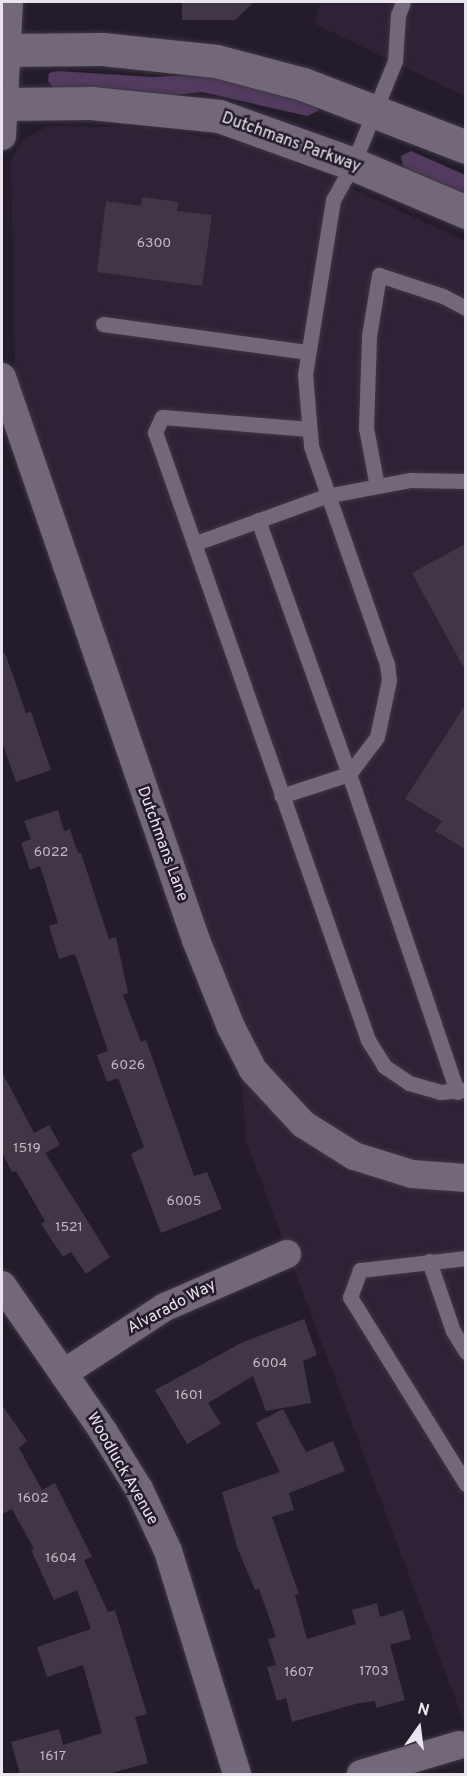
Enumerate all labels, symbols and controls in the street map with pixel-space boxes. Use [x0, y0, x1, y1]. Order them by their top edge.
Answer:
street label: Dutchmans Parkway [219, 109, 363, 177]
house number: 6300 [137, 236, 171, 252]
street label: Dutchmans Lane [132, 784, 192, 904]
house number: 6022 [34, 845, 68, 861]
house number: 6026 [111, 1058, 145, 1074]
house number: 1519 [13, 1141, 41, 1157]
house number: 6005 [167, 1194, 201, 1210]
house number: 1521 [55, 1220, 83, 1236]
street label: Alvarado Way [124, 1276, 220, 1338]
house number: 6004 [253, 1356, 287, 1372]
house number: 1601 [175, 1388, 203, 1404]
street label: Woodluck Avenue [82, 1409, 162, 1529]
house number: 1602 [17, 1491, 49, 1507]
house number: 1604 [45, 1551, 77, 1567]
house number: 1703 [359, 1664, 389, 1680]
house number: 1607 [284, 1665, 314, 1681]
north arrow [389, 1698, 449, 1758]
text: N [415, 1699, 431, 1722]
house number: 1617 [40, 1749, 66, 1765]

